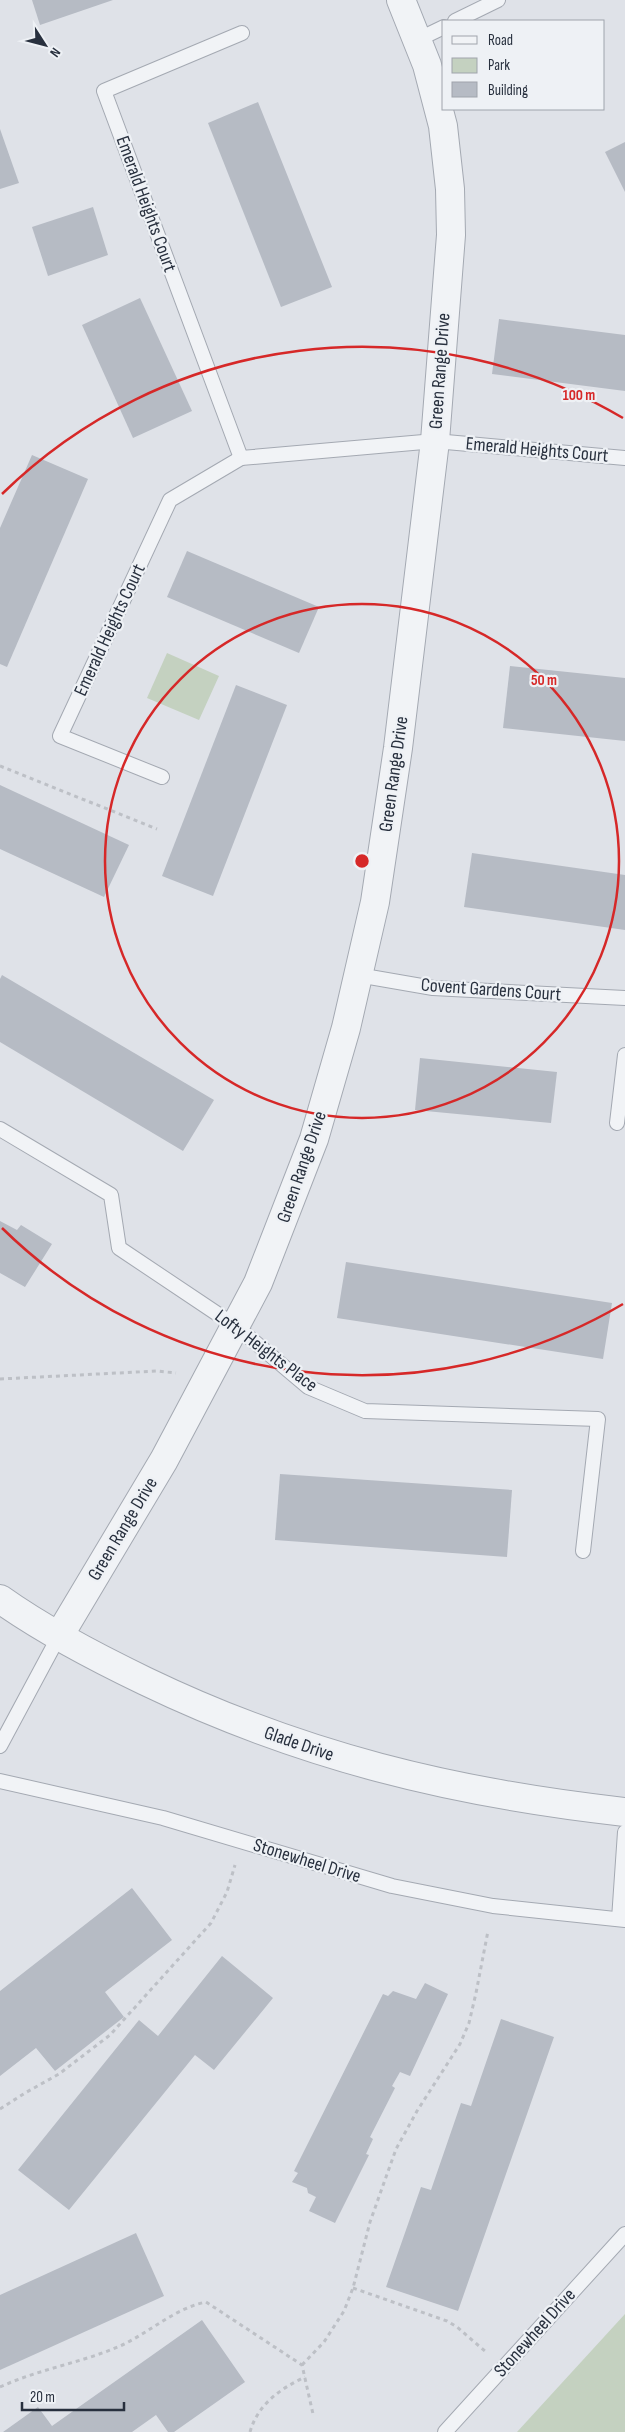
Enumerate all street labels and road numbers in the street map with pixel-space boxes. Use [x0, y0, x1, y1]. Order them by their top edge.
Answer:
street label: Emerald Heights Court [111, 133, 181, 275]
street label: Green Range Drive [424, 312, 456, 430]
street label: Emerald Heights Court [465, 432, 609, 468]
street label: Emerald Heights Court [69, 560, 151, 700]
street label: Green Range Drive [375, 715, 413, 833]
street label: Covent Gardens Court [420, 974, 562, 1006]
street label: Green Range Drive [272, 1108, 332, 1226]
street label: Lofty Heights Place [210, 1305, 322, 1397]
street label: Green Range Drive [83, 1473, 163, 1585]
street label: Glade Drive [261, 1721, 337, 1767]
street label: Stonewheel Drive [250, 1834, 364, 1888]
street label: Stonewheel Drive [489, 2284, 581, 2382]

